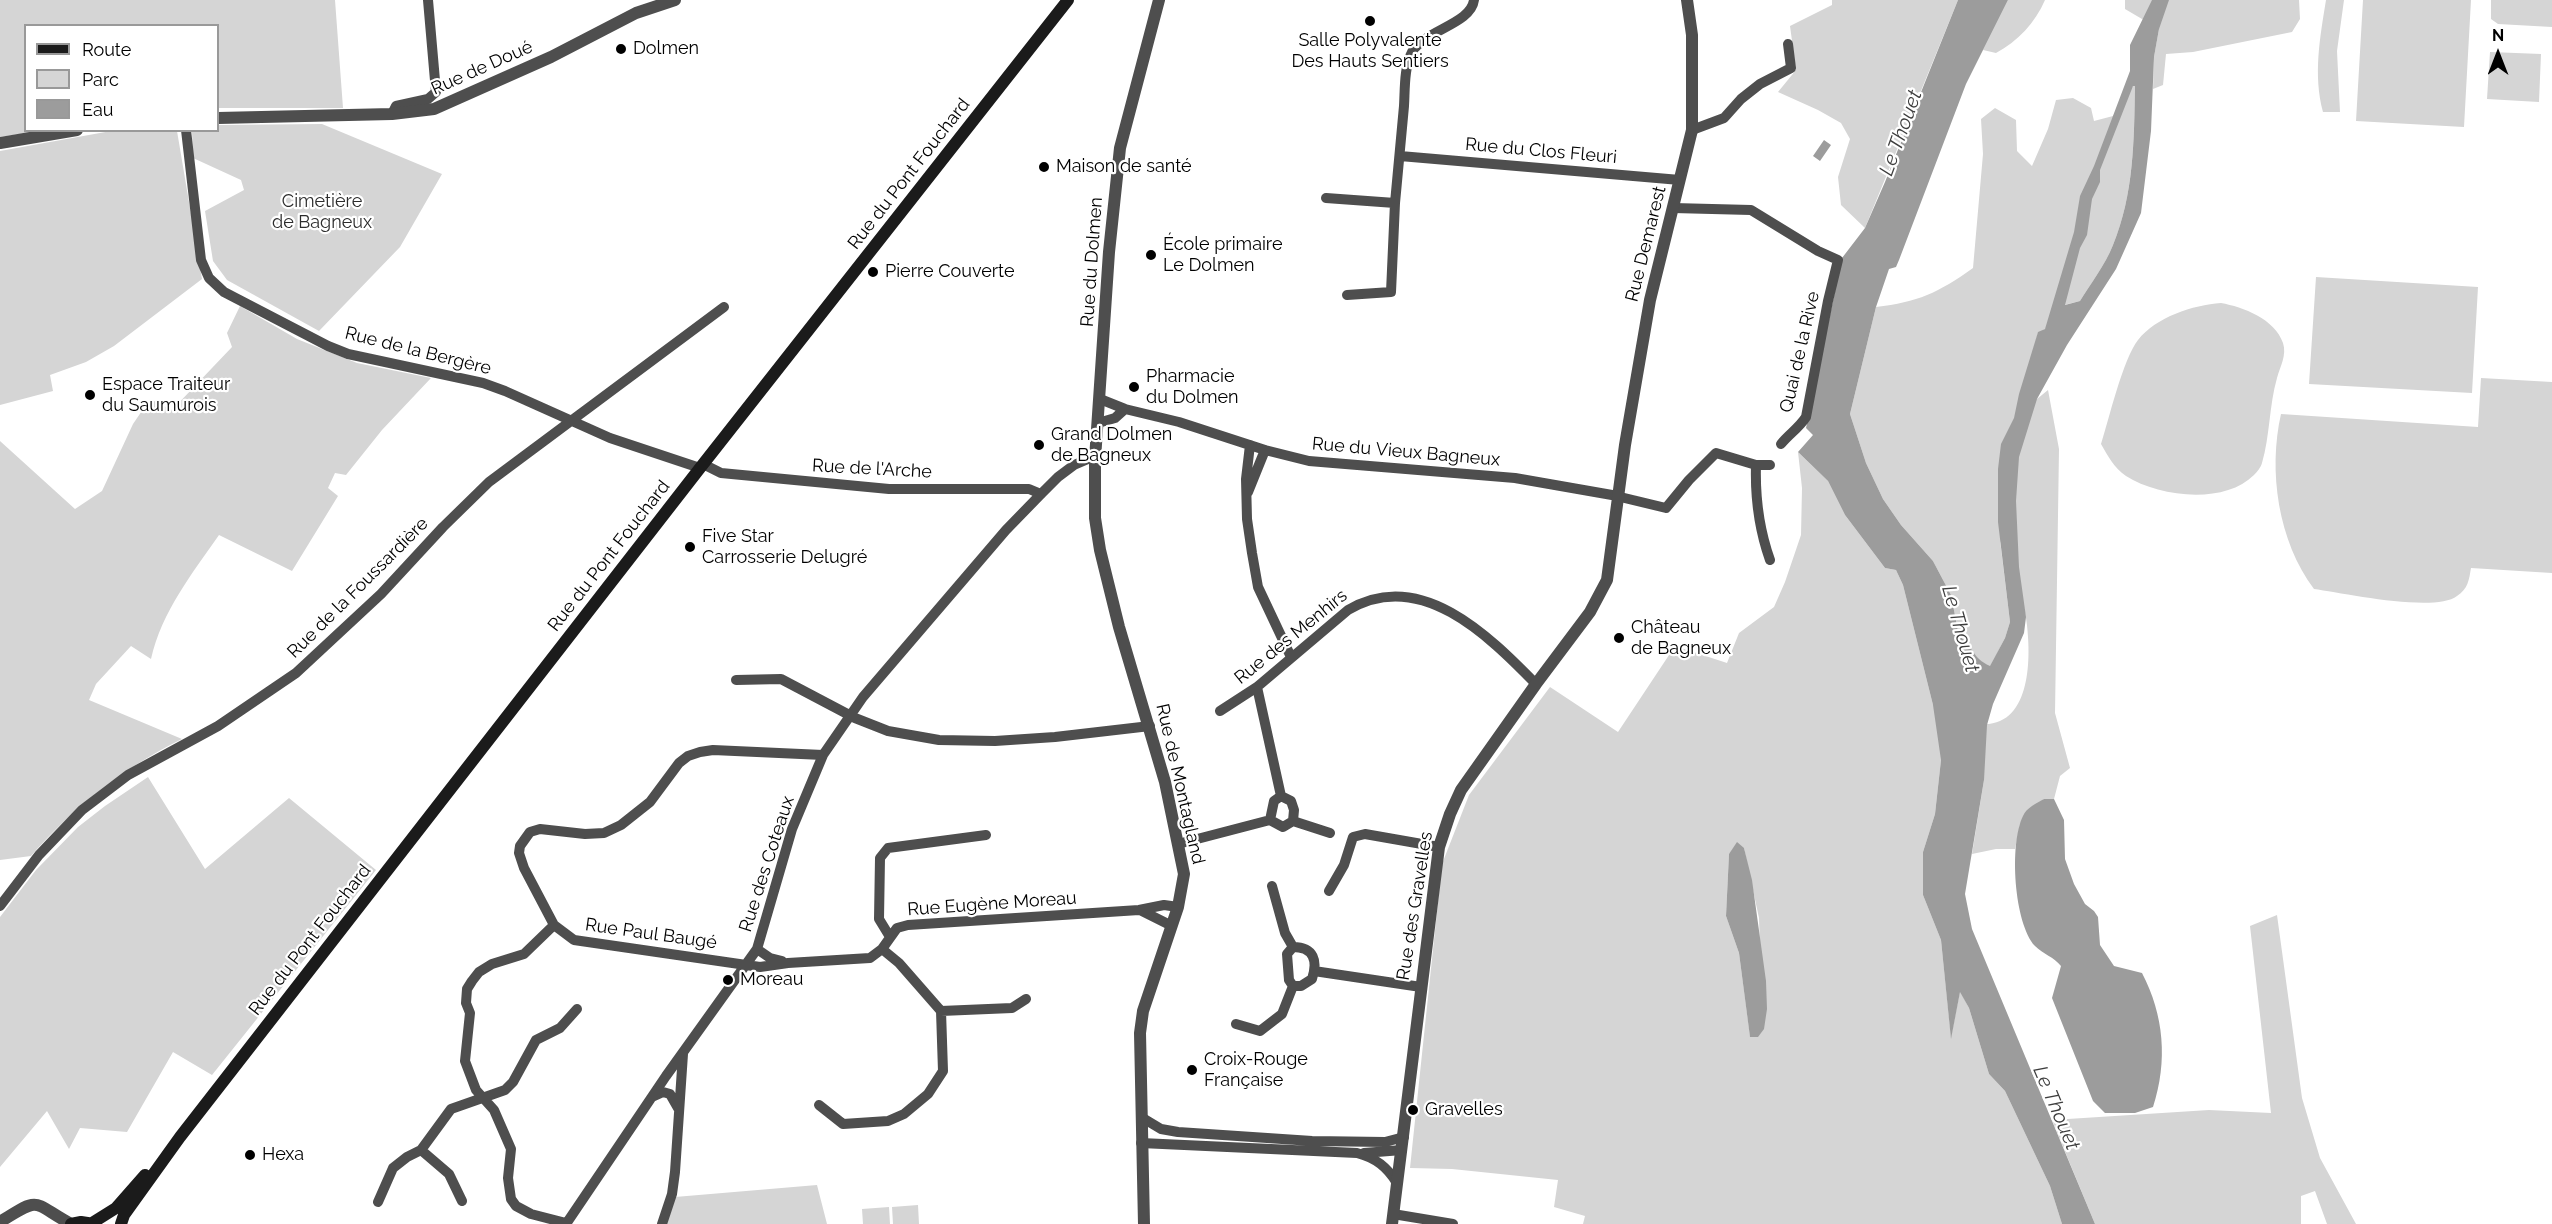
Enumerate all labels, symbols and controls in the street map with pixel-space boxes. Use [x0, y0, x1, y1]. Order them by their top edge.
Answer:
marker: Salle Polyvalente Des Hauts Sentiers [1363, 14, 1377, 28]
legend [24, 24, 219, 132]
north arrow [2468, 24, 2528, 84]
text: N [2492, 26, 2504, 45]
place label: Salle Polyvalente Des Hauts Sentiers [1291, 30, 1449, 72]
street label: Rue de Doué [428, 36, 536, 100]
place label: Dolmen [633, 38, 699, 60]
text: Route [82, 39, 131, 60]
marker: Dolmen [614, 42, 628, 56]
text: Parc [82, 69, 119, 90]
water label: Le Thouet [1874, 87, 1928, 179]
street label: Rue du Pont Fouchard [843, 94, 975, 254]
text: Eau [82, 99, 113, 120]
street label: Rue du Clos Fleuri [1464, 134, 1618, 168]
place label: Maison de santé [1056, 156, 1192, 178]
marker: Maison de santé [1037, 160, 1051, 174]
street label: Rue Demarest [1621, 184, 1671, 304]
park label: Cimetière de Bagneux [272, 191, 372, 234]
street label: Rue du Dolmen [1077, 196, 1107, 328]
place label: École primaire Le Dolmen [1163, 234, 1282, 276]
marker: École primaire Le Dolmen [1144, 248, 1158, 262]
place label: Pierre Couverte [885, 261, 1015, 283]
marker: Pierre Couverte [866, 265, 880, 279]
street label: Quai de la Rive [1776, 289, 1824, 415]
street label: Rue de la Bergère [343, 322, 493, 380]
place label: Pharmacie du Dolmen [1146, 366, 1239, 409]
place label: Espace Traiteur du Saumurois [102, 374, 230, 416]
marker: Pharmacie du Dolmen [1127, 380, 1141, 394]
marker: Espace Traiteur du Saumurois [83, 388, 97, 402]
place label: Grand Dolmen de Bagneux [1051, 424, 1172, 466]
street label: Rue du Vieux Bagneux [1311, 433, 1501, 471]
marker: Grand Dolmen de Bagneux [1032, 438, 1046, 452]
street label: Rue de l'Arche [812, 455, 932, 483]
street label: Rue du Pont Fouchard [543, 476, 675, 636]
street label: Rue de la Foussardière [283, 513, 433, 663]
place label: Five Star Carrosserie Delugré [702, 526, 867, 568]
marker: Five Star Carrosserie Delugré [683, 540, 697, 554]
water label: Le Thouet [1936, 583, 1984, 675]
street label: Rue des Menhirs [1230, 585, 1352, 689]
place label: Château de Bagneux [1631, 617, 1731, 660]
marker: Château de Bagneux [1612, 631, 1626, 645]
street label: Rue de Montagland [1151, 702, 1209, 866]
street label: Rue des Coteaux [735, 793, 799, 935]
street label: Rue des Gravelles [1393, 830, 1437, 982]
street label: Rue du Pont Fouchard [244, 860, 376, 1020]
street label: Rue Eugène Moreau [907, 887, 1077, 921]
street label: Rue Paul Baugé [584, 914, 718, 954]
place label: Moreau [740, 969, 803, 991]
marker: Moreau [721, 973, 735, 987]
place label: Croix-Rouge Française [1204, 1049, 1308, 1092]
water label: Le Thouet [2028, 1062, 2084, 1154]
marker: Croix-Rouge Française [1185, 1063, 1199, 1077]
place label: Gravelles [1425, 1099, 1503, 1121]
marker: Gravelles [1406, 1103, 1420, 1117]
place label: Hexa [262, 1144, 304, 1166]
marker: Hexa [243, 1148, 257, 1162]

